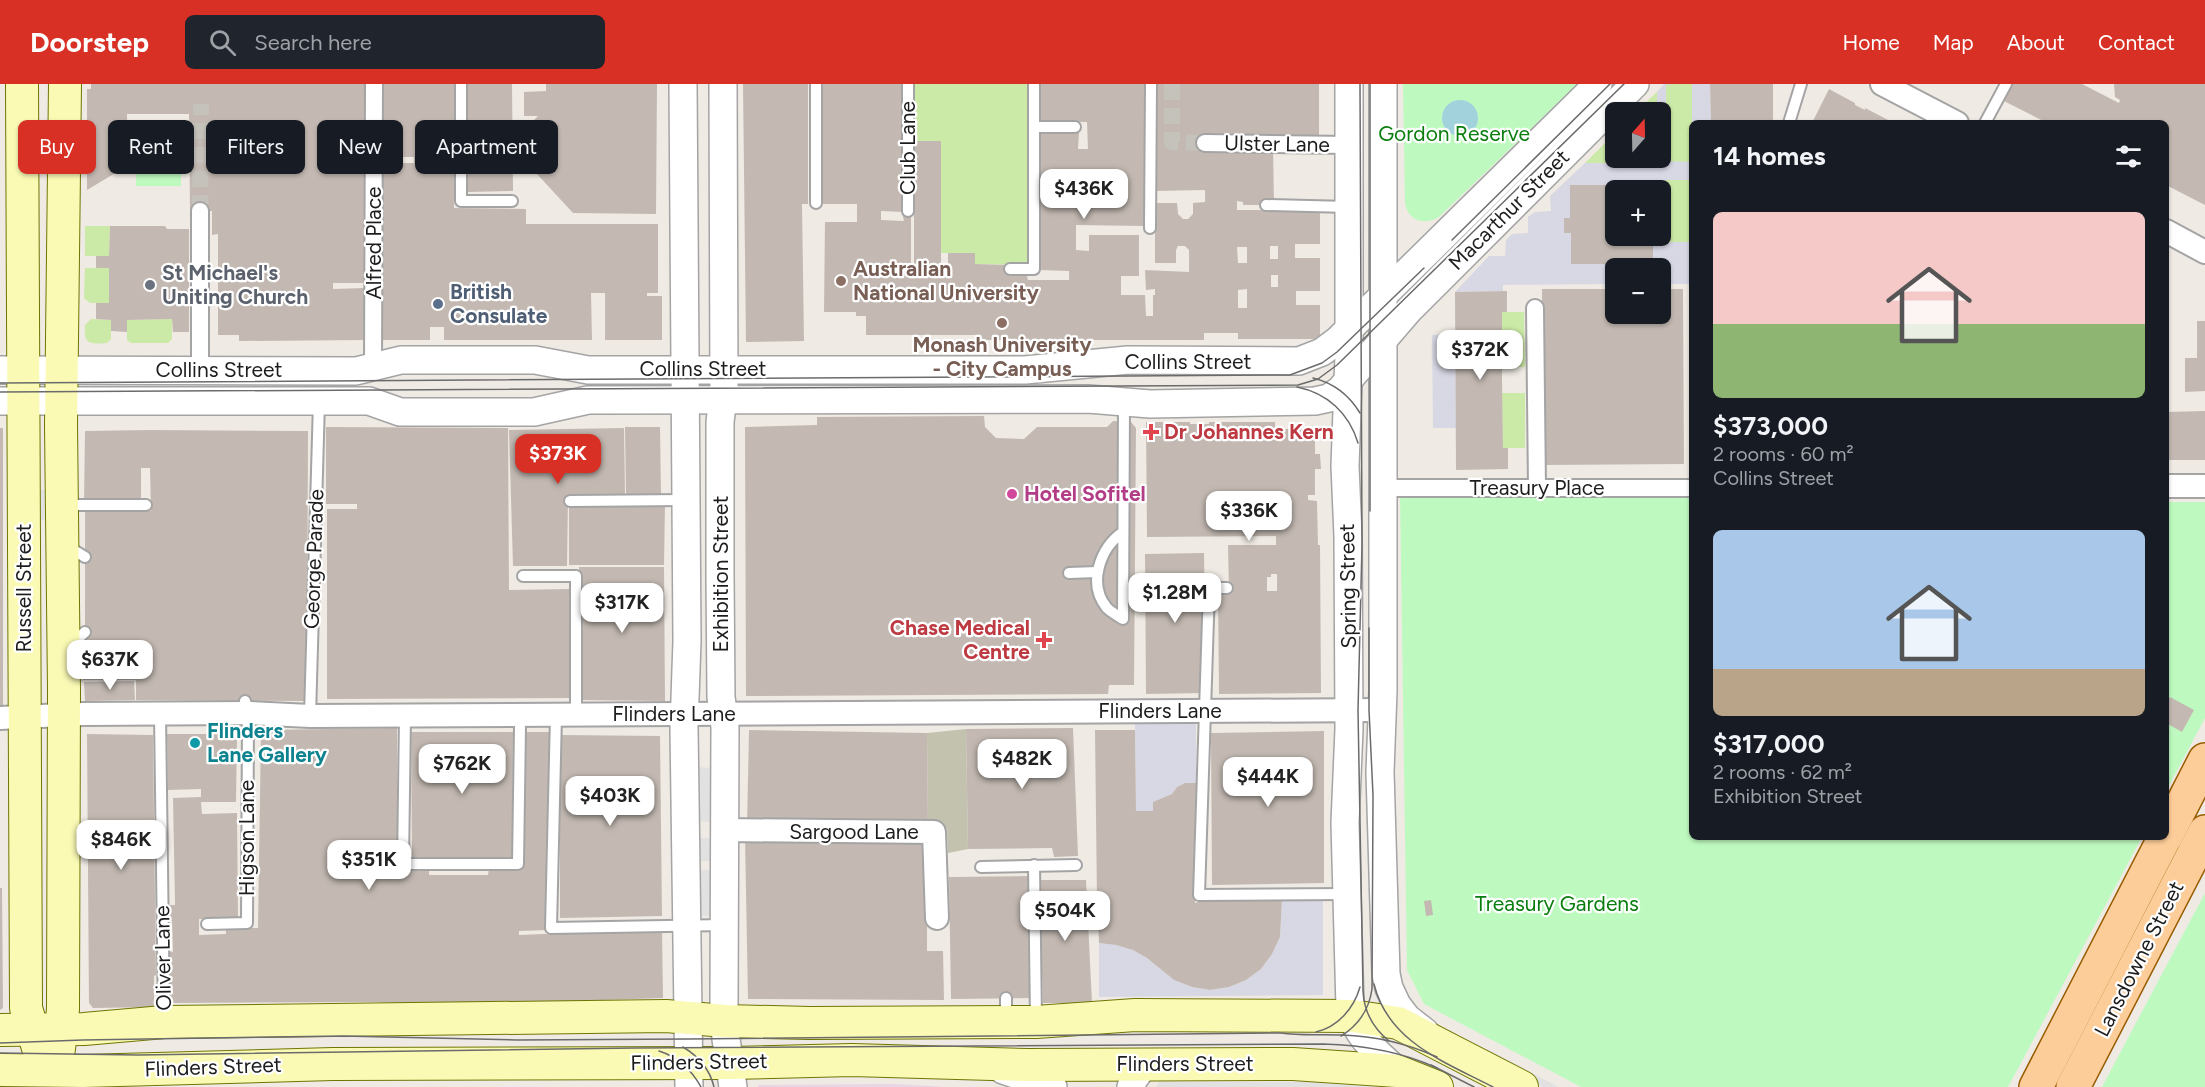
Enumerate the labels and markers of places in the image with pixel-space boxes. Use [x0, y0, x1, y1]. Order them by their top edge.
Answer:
pin: $436K [1042, 169, 1126, 220]
place label: Australian National University [853, 256, 1040, 305]
place label: St Michael's Uniting Church [162, 260, 308, 309]
marker: Australian National University [834, 274, 848, 288]
marker: St Michael's Uniting Church [143, 278, 157, 292]
place label: British Consulate [450, 279, 548, 328]
marker: British Consulate [431, 297, 445, 311]
marker: Monash University - City Campus [995, 316, 1009, 330]
pin: $372K [1438, 330, 1522, 381]
place label: Monash University - City Campus [912, 332, 1092, 381]
place label: Dr Johannes Kern [1164, 419, 1334, 444]
marker: Dr Johannes Kern [1142, 423, 1160, 441]
pin: $373K [516, 434, 600, 485]
place label: Hotel Sofitel [1024, 481, 1146, 506]
marker: Hotel Sofitel [1005, 487, 1019, 501]
pin: $336K [1207, 491, 1291, 542]
pin: $1.28M [1126, 573, 1224, 624]
pin: $317K [580, 583, 664, 634]
place label: Chase Medical Centre [890, 615, 1030, 664]
marker: Chase Medical Centre [1035, 631, 1053, 649]
pin: $637K [68, 640, 152, 691]
place label: Flinders Lane Gallery [207, 718, 328, 767]
marker: Flinders Lane Gallery [188, 736, 202, 750]
pin: $482K [980, 739, 1064, 790]
pin: $762K [420, 744, 504, 795]
pin: $444K [1226, 757, 1310, 808]
pin: $403K [568, 776, 652, 827]
pin: $846K [79, 820, 163, 871]
pin: $351K [327, 840, 411, 891]
pin: $504K [1023, 891, 1107, 942]

